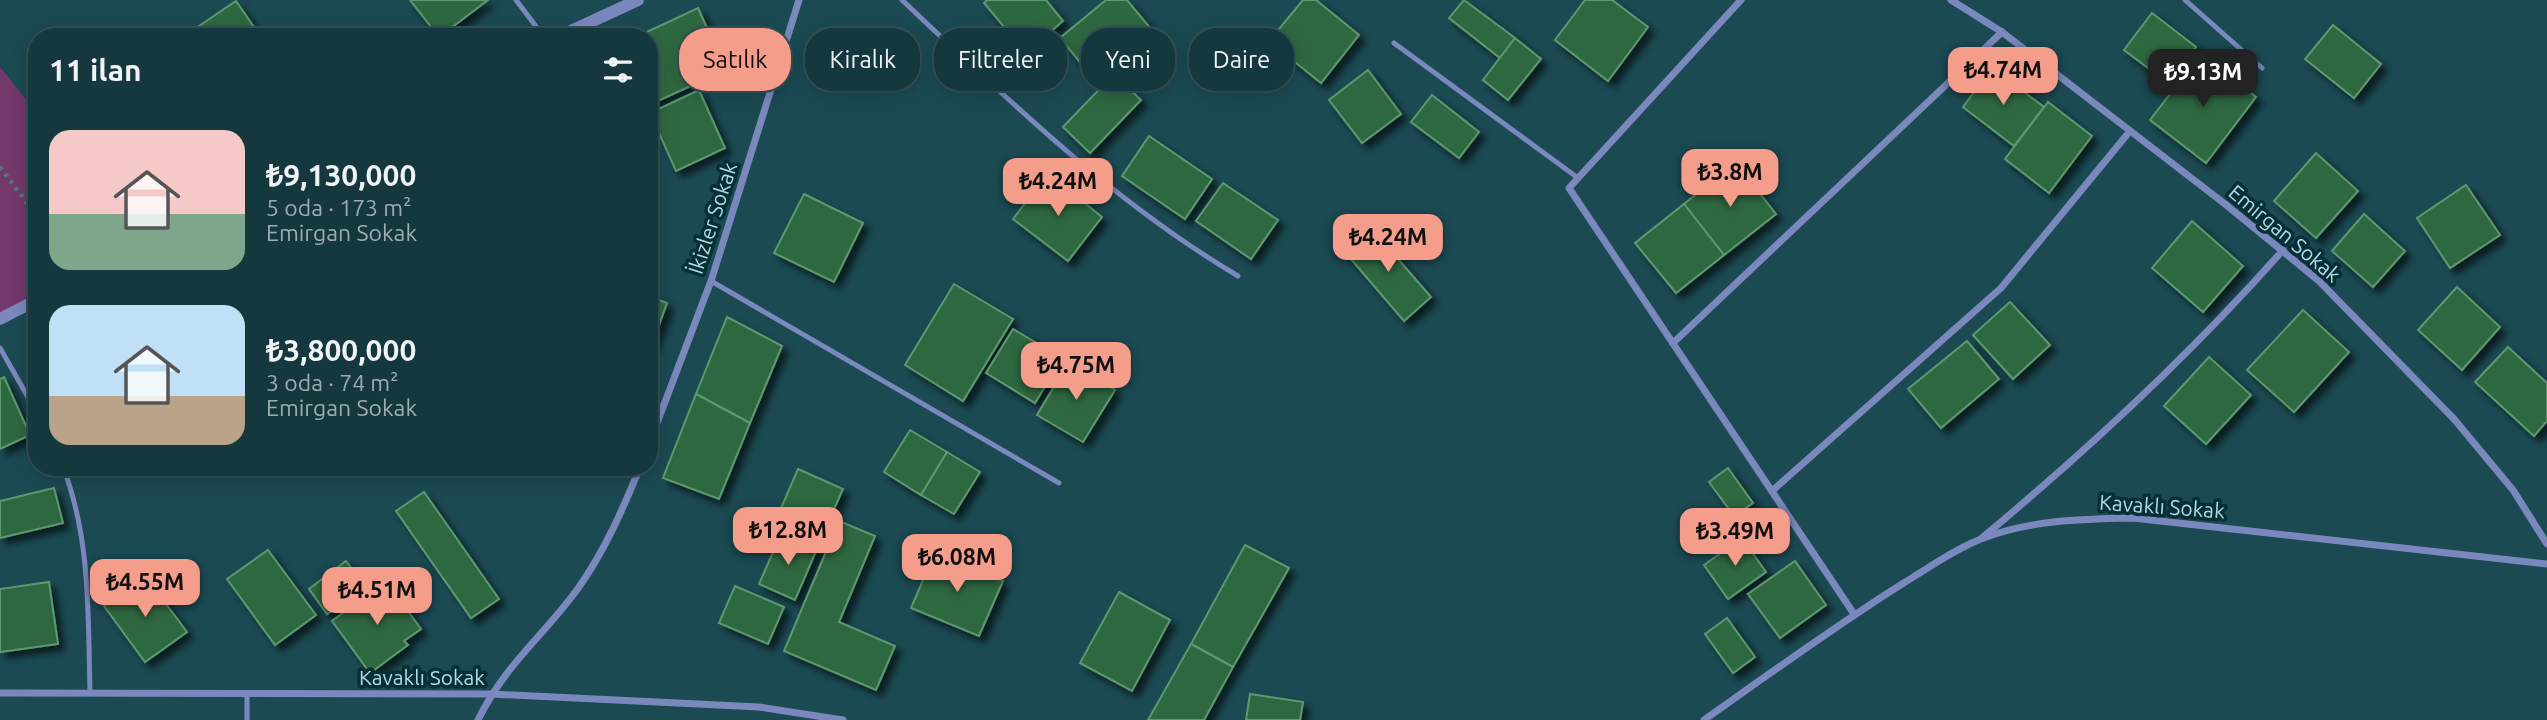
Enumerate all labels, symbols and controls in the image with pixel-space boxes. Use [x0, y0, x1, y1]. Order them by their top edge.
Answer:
chip: Satılık [679, 28, 791, 91]
chip: Kiralık [805, 28, 920, 91]
chip: Filtreler [934, 28, 1067, 91]
chip: Yeni [1081, 28, 1175, 91]
chip: Daire [1189, 28, 1294, 91]
pin: ₺4.74M [1946, 48, 2060, 107]
pin: ₺9.13M [2146, 50, 2260, 109]
icon: filters [599, 51, 637, 89]
text: 11 ilan [49, 53, 142, 87]
text: ₺4.74M [1964, 57, 2042, 82]
text: ₺9.13M [2164, 59, 2242, 84]
pin: ₺3.8M [1681, 150, 1779, 209]
icon: home [105, 158, 189, 242]
text: ₺9,130,000 [266, 158, 416, 192]
pin: ₺4.24M [1001, 158, 1115, 218]
street label: İkizler Sokak [683, 159, 741, 277]
text: ₺3.8M [1697, 159, 1763, 184]
text: ₺4.24M [1019, 168, 1097, 193]
street label: Emirgan Sokak [2224, 179, 2346, 287]
text: 5 oda · 173 m² [266, 195, 411, 220]
pin: ₺4.24M [1331, 215, 1445, 274]
text: Emirgan Sokak [266, 220, 417, 245]
text: ₺4.24M [1349, 224, 1427, 249]
icon: home [105, 333, 189, 417]
text: ₺3,800,000 [266, 333, 416, 367]
pin: ₺4.75M [1019, 342, 1133, 402]
text: ₺4.75M [1037, 352, 1115, 377]
text: 3 oda · 74 m² [266, 370, 398, 395]
text: Emirgan Sokak [266, 395, 417, 420]
street label: Kavaklı Sokak [2098, 490, 2226, 522]
pin: ₺12.8M [731, 508, 845, 567]
pin: ₺3.49M [1678, 508, 1792, 568]
text: ₺12.8M [749, 517, 827, 542]
text: ₺3.49M [1696, 518, 1774, 543]
pin: ₺6.08M [900, 534, 1014, 594]
text: ₺6.08M [918, 544, 996, 569]
pin: ₺4.55M [88, 560, 202, 619]
pin: ₺4.51M [320, 568, 434, 627]
text: ₺4.55M [106, 569, 184, 594]
text: ₺4.51M [338, 577, 416, 602]
street label: Kavaklı Sokak [359, 665, 485, 689]

